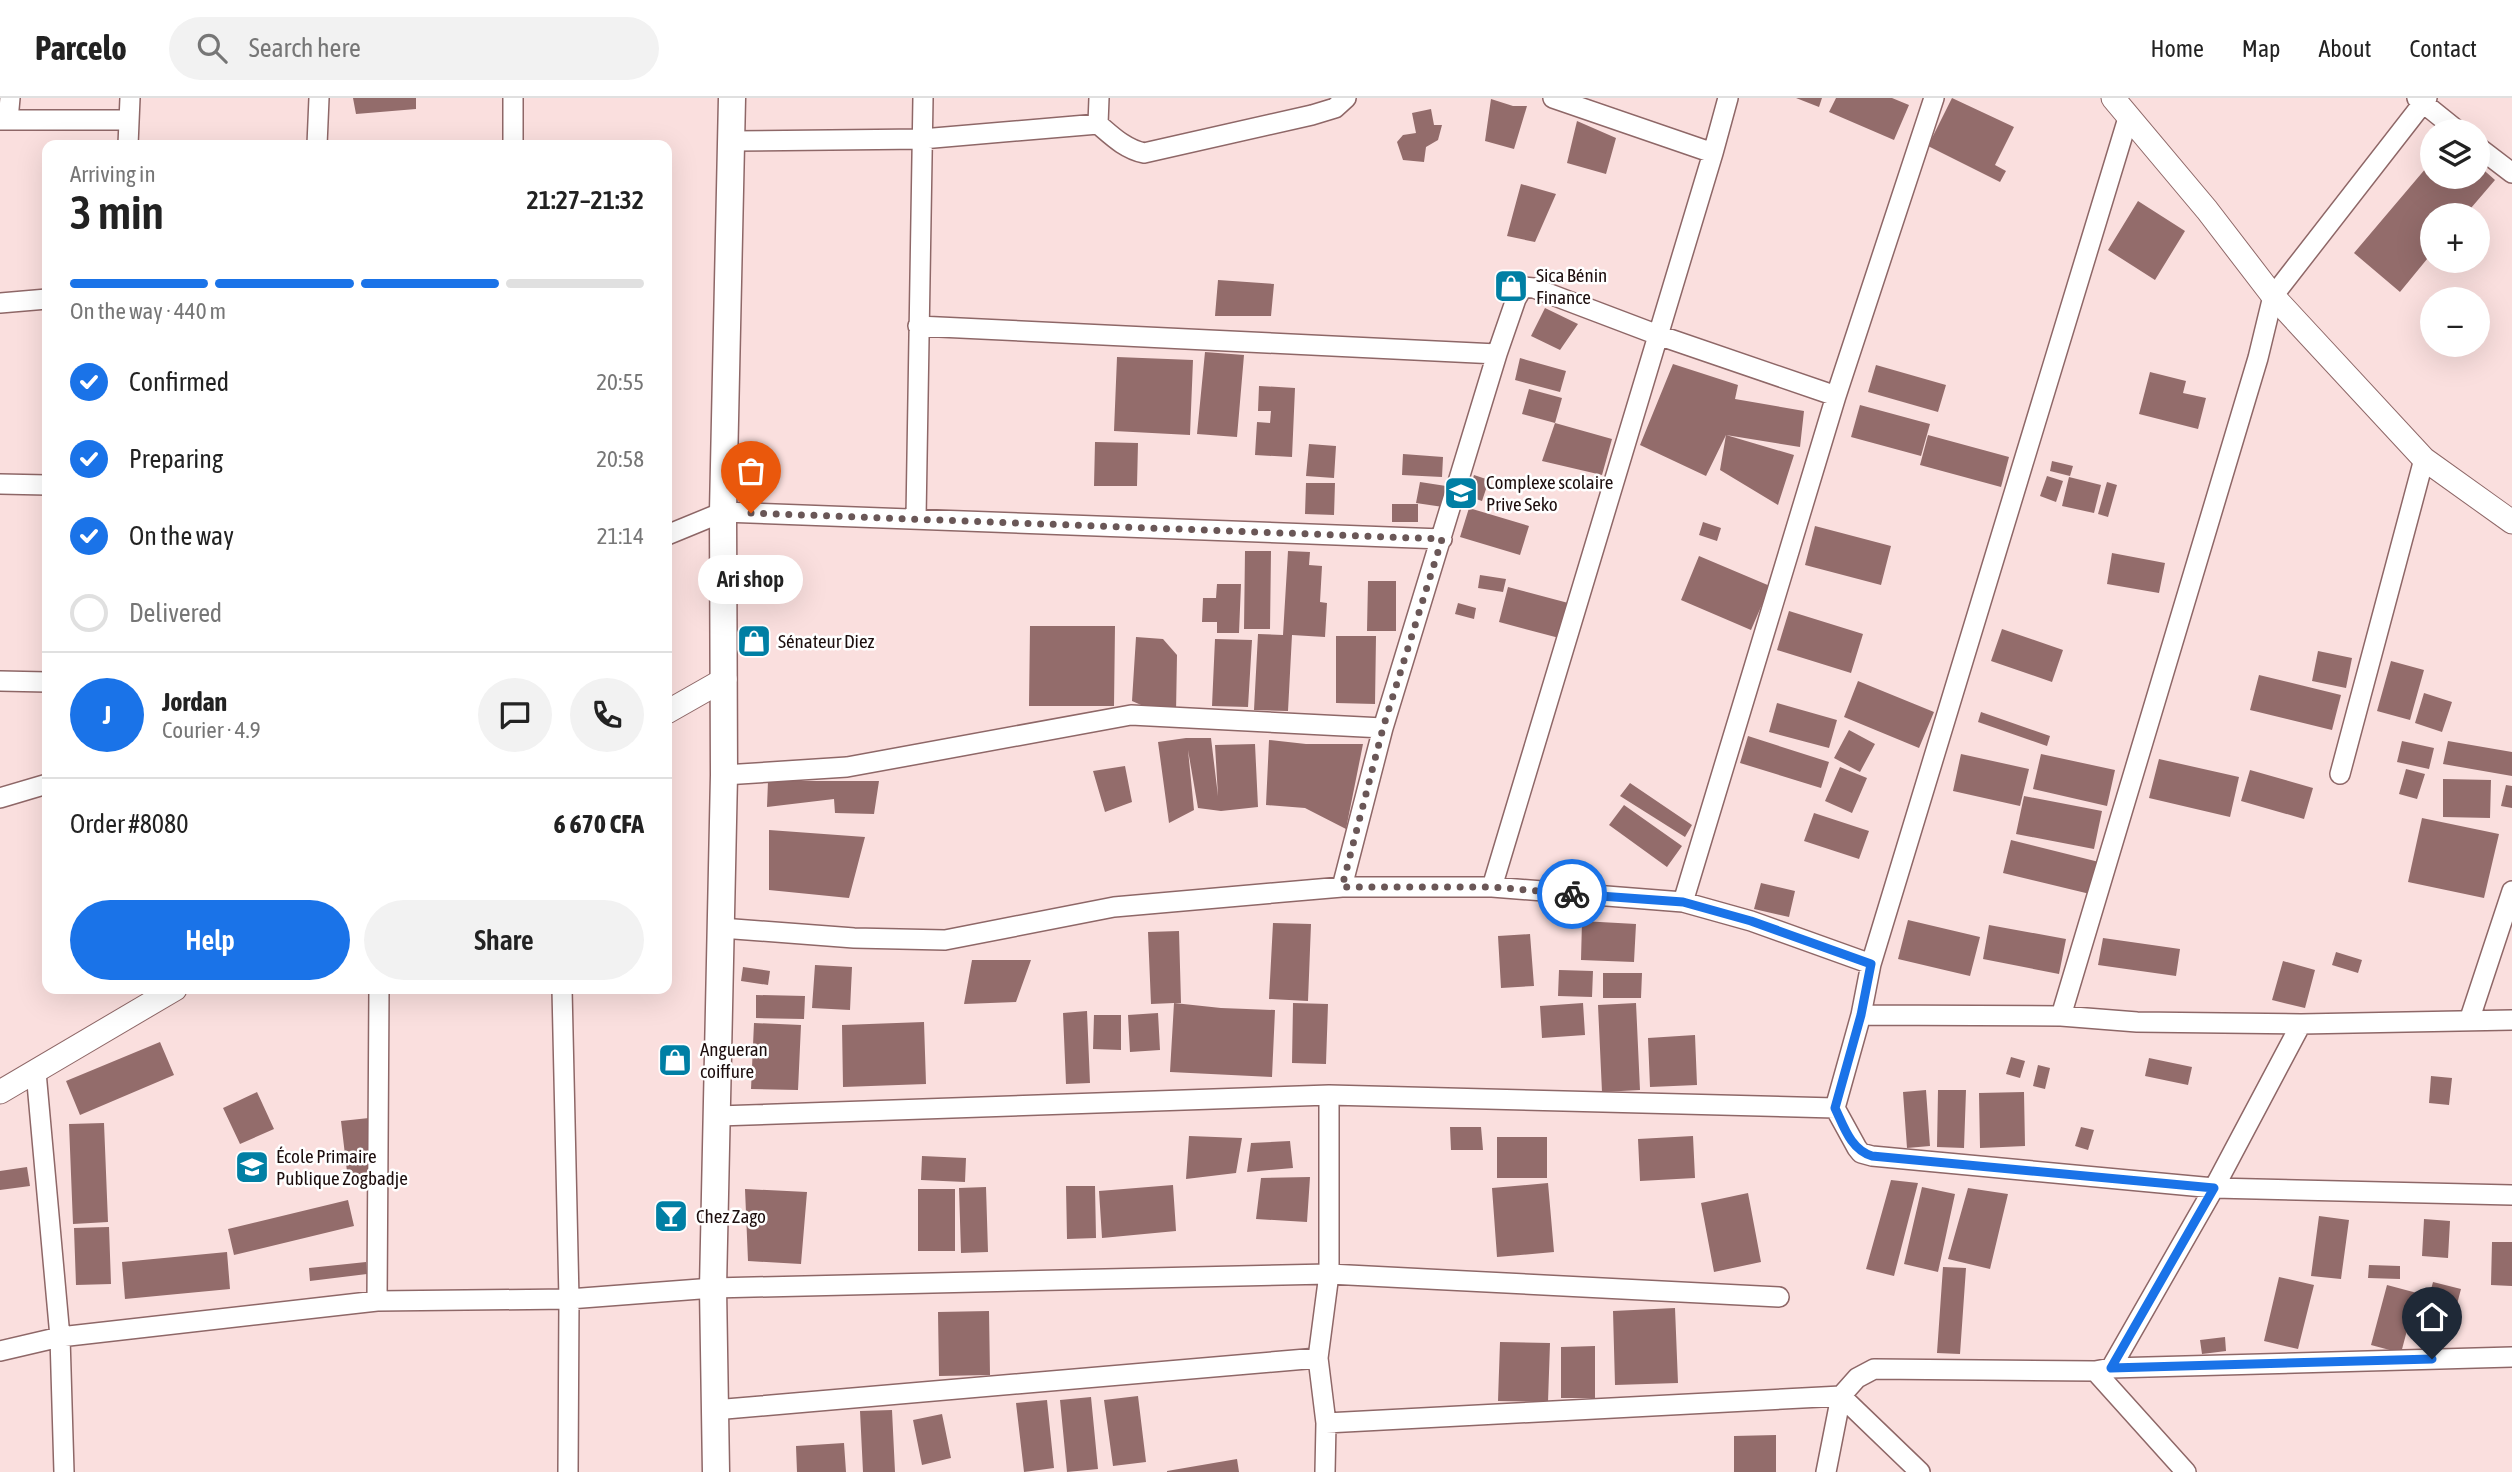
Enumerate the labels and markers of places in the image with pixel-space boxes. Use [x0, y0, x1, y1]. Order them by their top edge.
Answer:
place label: Sica Bénin Finance [1536, 264, 1607, 308]
shop icon: Sica Bénin Finance [1492, 267, 1530, 305]
pin [721, 441, 781, 513]
place label: Complexe scolaire Prive Seko [1486, 471, 1613, 515]
school or university icon: Complexe scolaire Prive Seko [1442, 474, 1480, 512]
callout: Ari shop [698, 555, 804, 604]
shop icon: Sénateur Diez [735, 622, 773, 660]
place label: Sénateur Diez [778, 630, 875, 652]
place label: Angueran coiffure [700, 1038, 768, 1082]
shop icon: Angueran coiffure [656, 1041, 694, 1079]
place label: École Primaire Publique Zogbadje [276, 1145, 408, 1189]
school or university icon: École Primaire Publique Zogbadje [233, 1148, 271, 1186]
bar icon: Chez Zago [652, 1197, 690, 1235]
place label: Chez Zago [696, 1205, 766, 1227]
pin [2402, 1287, 2462, 1359]

